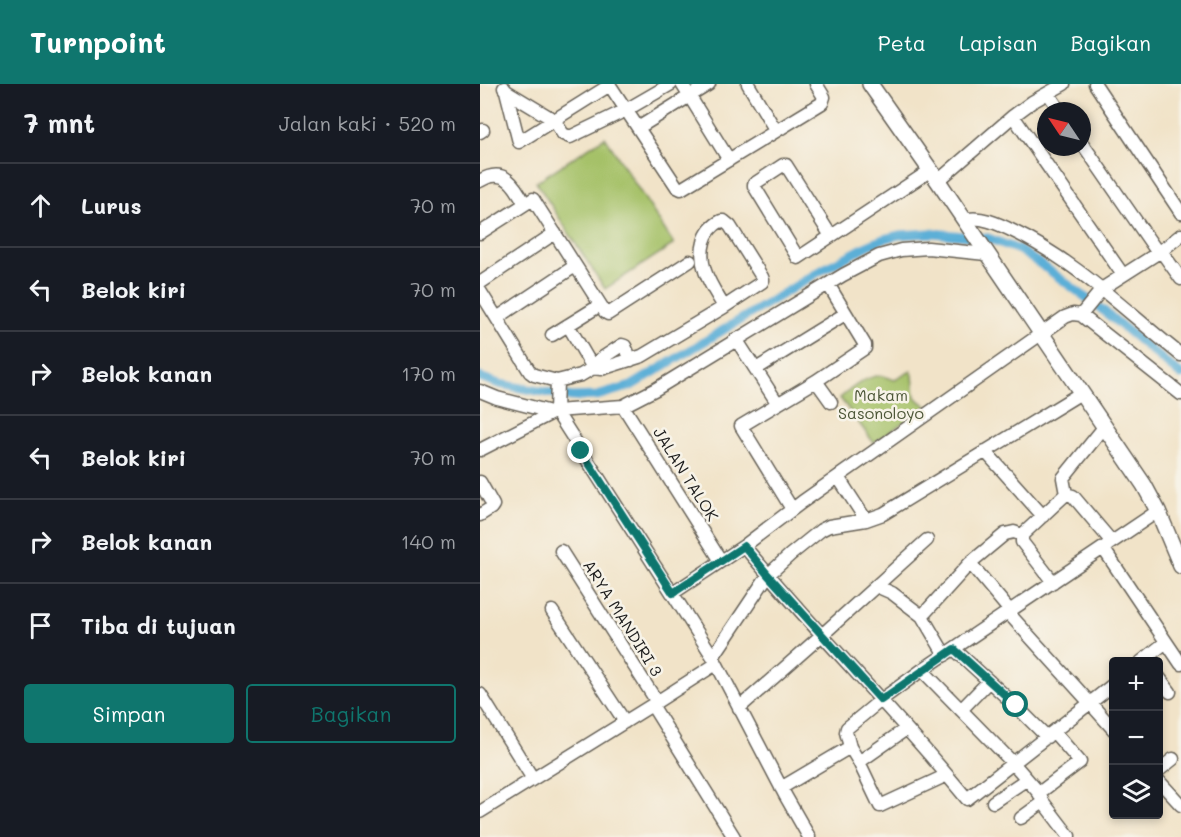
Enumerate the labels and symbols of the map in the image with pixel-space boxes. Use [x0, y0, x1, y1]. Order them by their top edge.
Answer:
north arrow [1037, 102, 1091, 156]
park label: Makam Sasonoloyo [838, 384, 924, 423]
street label: JALAN TALOK [649, 423, 724, 525]
route end [567, 437, 593, 463]
street label: ARYA MANDIRI 3 [579, 556, 668, 680]
route start [1002, 691, 1028, 717]

